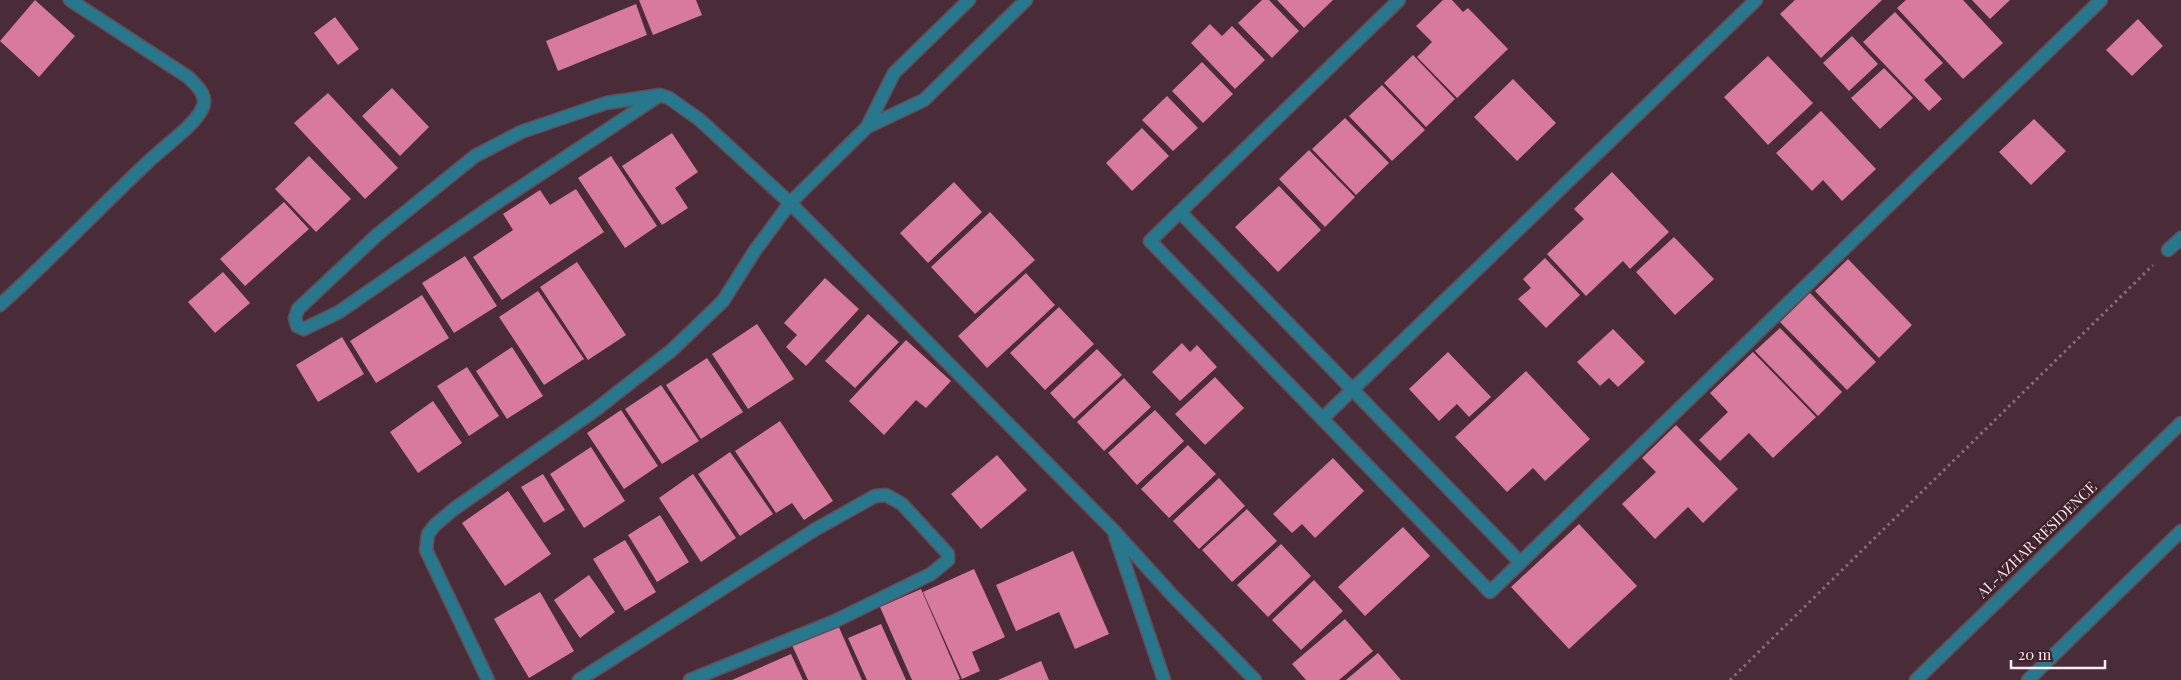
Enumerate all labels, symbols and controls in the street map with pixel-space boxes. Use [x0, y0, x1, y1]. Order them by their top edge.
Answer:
street label: AL-AZHAR RESIDENCE [1971, 477, 2101, 603]
scale bar [2011, 638, 2105, 670]
text: 20 m [2018, 644, 2052, 664]

